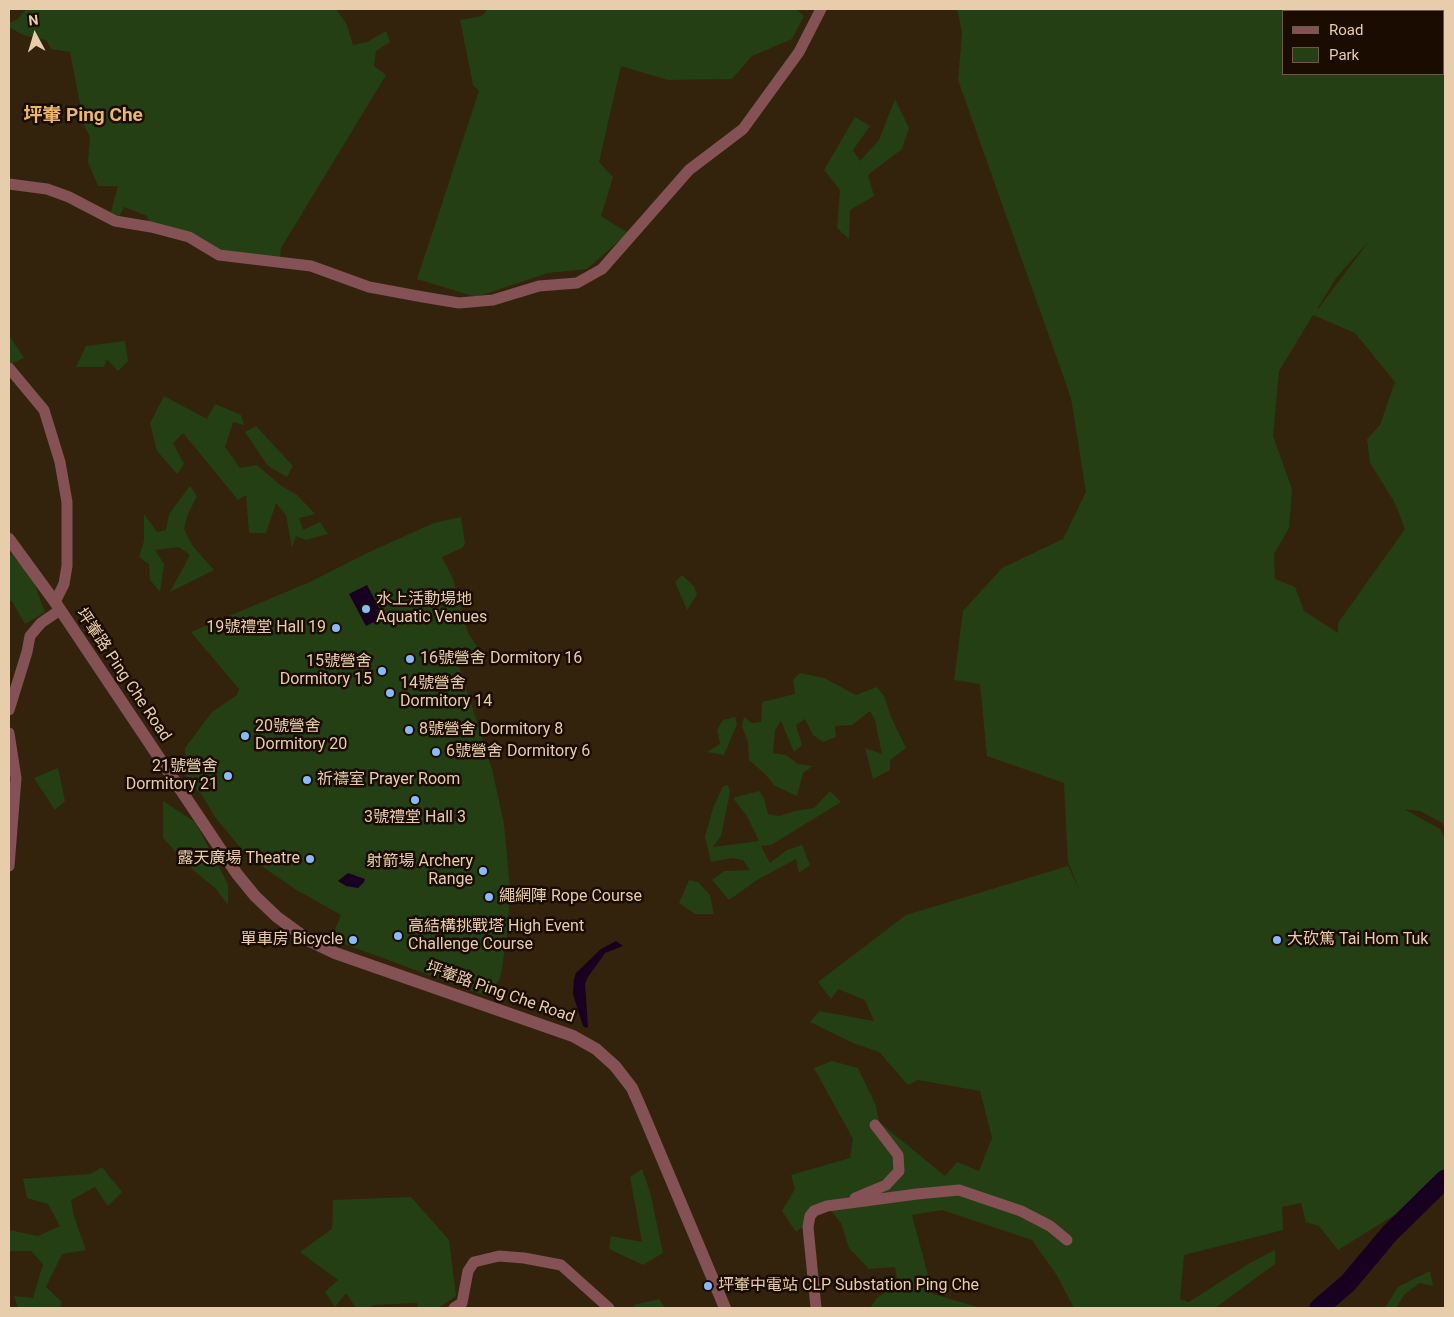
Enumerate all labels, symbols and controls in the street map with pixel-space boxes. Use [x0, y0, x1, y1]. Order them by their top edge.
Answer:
north arrow [10, 10, 60, 60]
legend [1282, 10, 1444, 75]
text: N [28, 12, 39, 29]
text: Road [1329, 21, 1363, 39]
text: Park [1329, 46, 1359, 64]
district label: 坪輋 Ping Che [23, 105, 143, 127]
place label: 水上活動場地 Aquatic Venues [376, 590, 487, 628]
marker: 水上活動場地 Aquatic Venues [360, 603, 372, 615]
street label: 坪輋路 Ping Che Road [71, 605, 175, 745]
place label: 19號禮堂 Hall 19 [206, 618, 326, 638]
marker: 19號禮堂 Hall 19 [330, 622, 342, 634]
place label: 16號營舍 Dormitory 16 [420, 649, 582, 669]
place label: 15號營舍 Dormitory 15 [280, 652, 372, 690]
marker: 16號營舍 Dormitory 16 [404, 653, 416, 665]
marker: 15號營舍 Dormitory 15 [376, 665, 388, 677]
place label: 14號營舍 Dormitory 14 [400, 674, 492, 712]
marker: 14號營舍 Dormitory 14 [384, 687, 396, 699]
place label: 20號營舍 Dormitory 20 [255, 717, 347, 755]
place label: 8號營舍 Dormitory 8 [419, 720, 563, 740]
marker: 8號營舍 Dormitory 8 [403, 724, 415, 736]
marker: 20號營舍 Dormitory 20 [239, 730, 251, 742]
place label: 6號營舍 Dormitory 6 [446, 742, 590, 762]
marker: 6號營舍 Dormitory 6 [430, 746, 442, 758]
place label: 21號營舍 Dormitory 21 [126, 757, 218, 795]
marker: 21號營舍 Dormitory 21 [222, 770, 234, 782]
place label: 祈禱室 Prayer Room [317, 770, 460, 790]
marker: 祈禱室 Prayer Room [301, 774, 313, 786]
marker: 3號禮堂 Hall 3 [409, 794, 421, 806]
place label: 3號禮堂 Hall 3 [364, 808, 466, 828]
place label: 露天廣場 Theatre [177, 849, 300, 869]
place label: 射箭場 Archery Range [367, 852, 473, 890]
marker: 露天廣場 Theatre [304, 853, 316, 865]
marker: 射箭場 Archery Range [477, 865, 489, 877]
place label: 繩網陣 Rope Course [499, 887, 642, 907]
marker: 繩網陣 Rope Course [483, 891, 495, 903]
place label: 高結構挑戰塔 High Event Challenge Course [408, 917, 584, 955]
place label: 單車房 Bicycle [241, 930, 343, 950]
marker: 高結構挑戰塔 High Event Challenge Course [392, 930, 404, 942]
place label: 大砍篤 Tai Hom Tuk [1287, 930, 1428, 950]
marker: 單車房 Bicycle [347, 934, 359, 946]
marker: 大砍篤 Tai Hom Tuk [1271, 934, 1283, 946]
street label: 坪輋路 Ping Che Road [423, 959, 577, 1027]
place label: 坪輋中電站 CLP Substation Ping Che [718, 1276, 979, 1296]
marker: 坪輋中電站 CLP Substation Ping Che [702, 1280, 714, 1292]

